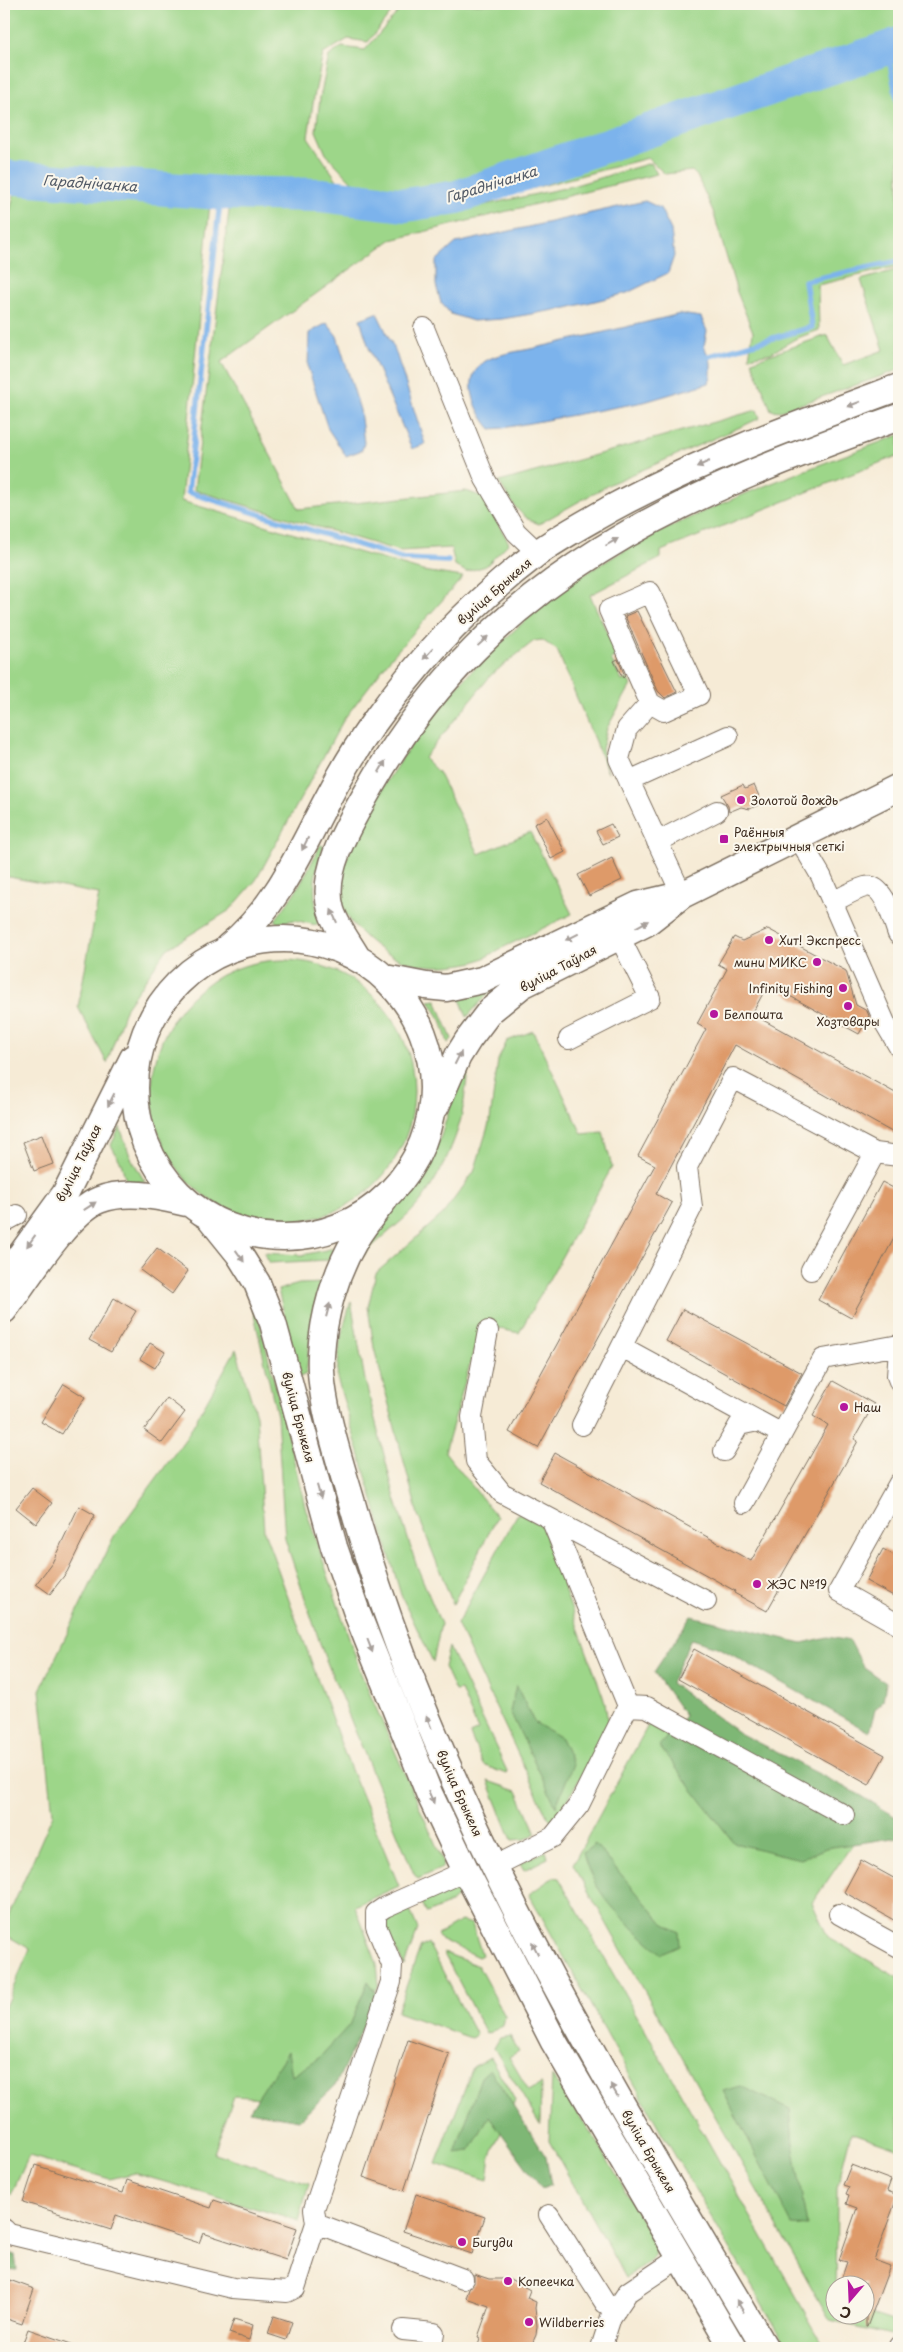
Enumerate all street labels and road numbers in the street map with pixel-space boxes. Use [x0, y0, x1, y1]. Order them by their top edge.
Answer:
street label: вуліца Брыкеля [453, 554, 535, 628]
street label: вуліца Таўлая [516, 940, 600, 996]
street label: вуліца Таўлая [51, 1121, 105, 1205]
street label: вуліца Брыкеля [278, 1370, 320, 1464]
street label: вуліца Брыкеля [433, 1747, 487, 1839]
street label: вуліца Брыкеля [618, 2106, 680, 2196]

